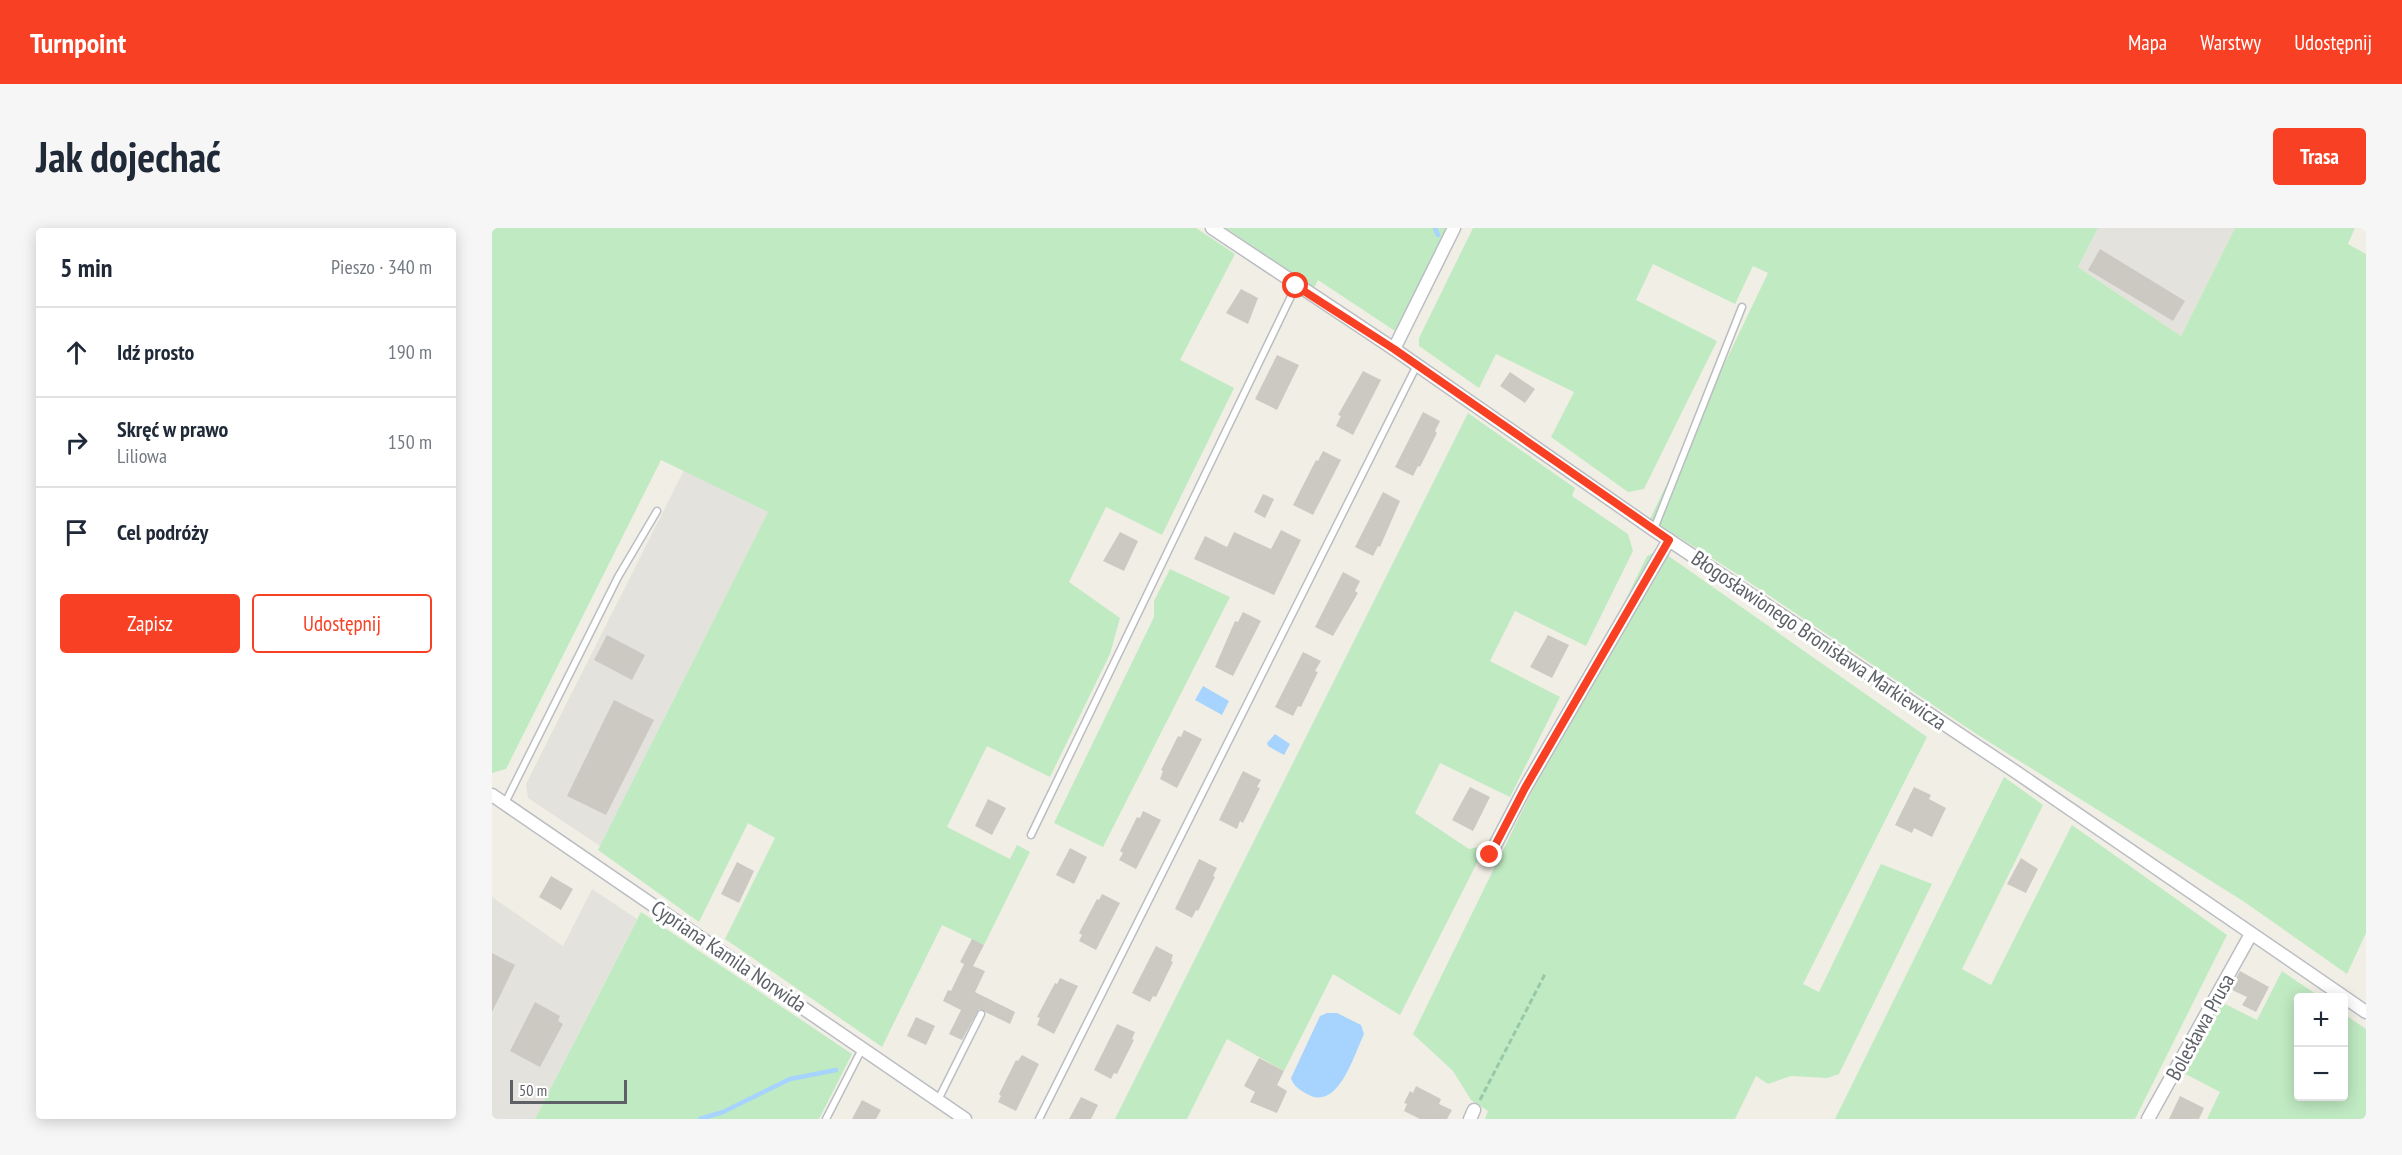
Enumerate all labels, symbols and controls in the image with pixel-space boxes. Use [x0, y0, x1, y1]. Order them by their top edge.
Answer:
text: Turnpoint [30, 24, 126, 61]
text: Mapa [2128, 29, 2167, 56]
text: Warstwy [2200, 29, 2261, 56]
text: Udostępnij [2294, 29, 2372, 56]
button: Trasa [2273, 128, 2366, 185]
text: Jak dojechać [36, 129, 221, 184]
text: 5 min [60, 251, 113, 284]
text: Pieszo · 340 m [331, 254, 432, 280]
route start [1282, 272, 1308, 298]
icon: ahead [60, 336, 93, 369]
text: Idź prosto [117, 338, 194, 366]
text: 190 m [388, 339, 432, 365]
text: Skręć w prawo [117, 415, 228, 443]
icon: right [60, 426, 93, 459]
text: 150 m [388, 429, 432, 455]
text: Liliowa [117, 443, 167, 469]
icon: arrive [60, 516, 93, 549]
text: Cel podróży [117, 518, 208, 546]
street label: Błogosławionego Bronisława Markiewicza [1686, 544, 1952, 736]
button: Zapisz [60, 594, 240, 653]
button: Udostępnij [252, 594, 432, 653]
route end [1476, 841, 1502, 867]
street label: Cypriana Kamila Norwida [646, 894, 812, 1018]
street label: Bolesława Prusa [2160, 969, 2240, 1085]
map controls [2294, 993, 2348, 1101]
button: + [2294, 993, 2348, 1047]
button: − [2294, 1047, 2348, 1101]
scale bar [510, 1077, 627, 1104]
text: 50 m [519, 1080, 547, 1100]

